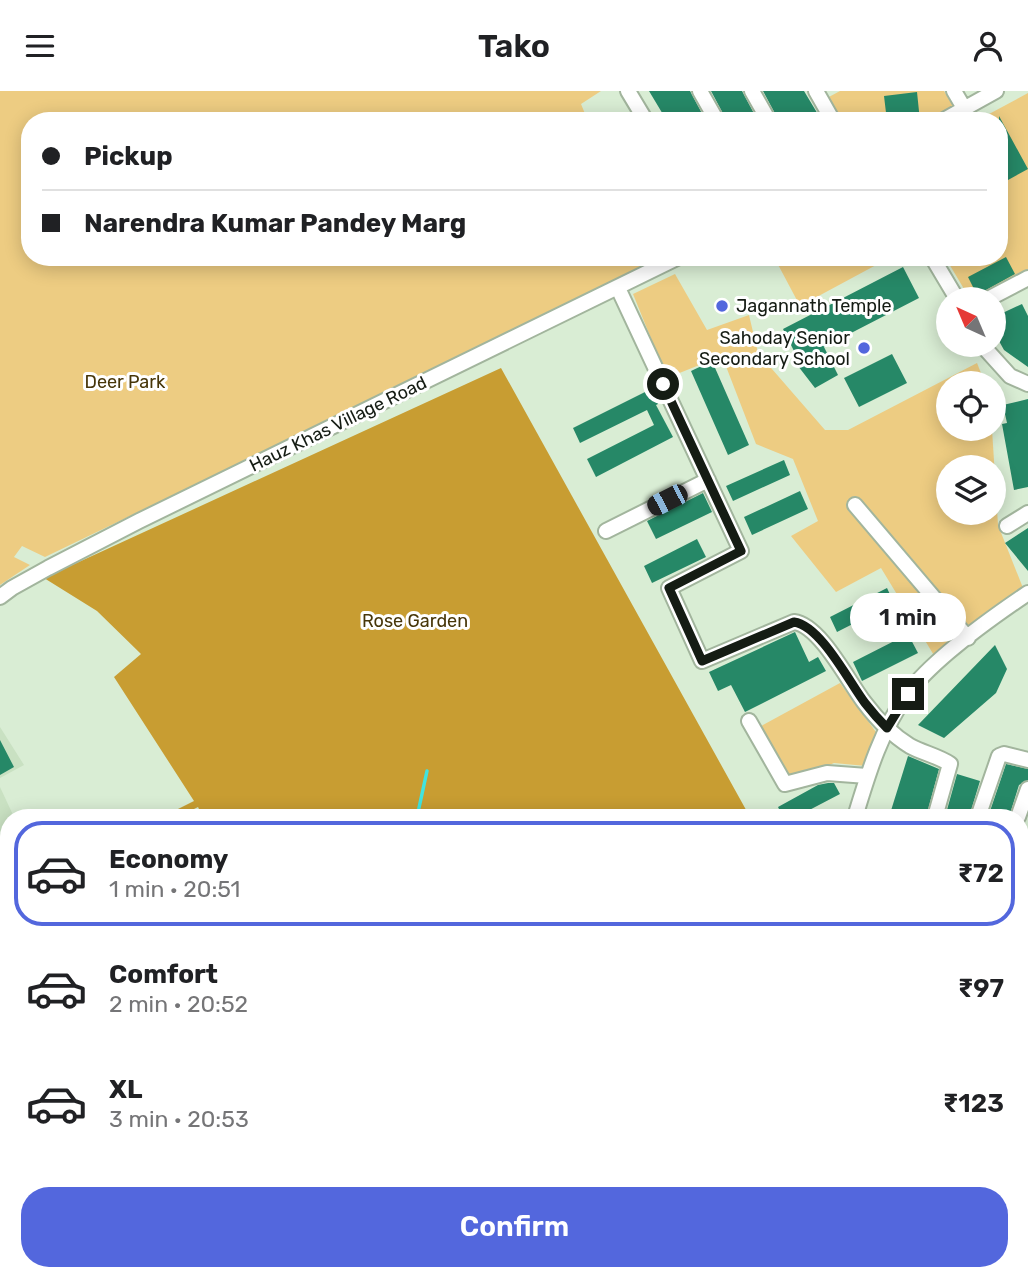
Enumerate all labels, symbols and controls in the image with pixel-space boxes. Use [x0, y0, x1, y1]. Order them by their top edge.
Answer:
icon: menu [21, 27, 59, 65]
text: Tako [478, 27, 550, 65]
icon: person [969, 27, 1007, 65]
text: Pickup [84, 141, 173, 172]
text: Narendra Kumar Pandey Marg [84, 208, 466, 239]
north arrow [936, 287, 1006, 357]
map controls [936, 287, 1006, 525]
place label: Jagannath Temple [736, 295, 892, 317]
marker: Jagannath Temple [714, 298, 730, 314]
place label: Sahoday Senior Secondary School [699, 327, 850, 370]
marker: Sahoday Senior Secondary School [856, 340, 872, 356]
route start [647, 368, 679, 400]
park label: Deer Park [85, 371, 166, 393]
street label: Hauz Khas Village Road [246, 371, 430, 477]
button: locate [936, 371, 1006, 441]
button: layers [936, 455, 1006, 525]
car [644, 481, 691, 519]
callout: 1 min [850, 593, 966, 641]
text: 1 min [879, 603, 937, 631]
park label: Rose Garden [362, 610, 468, 632]
route end [892, 678, 924, 710]
icon: car [25, 842, 88, 905]
text: Economy [109, 844, 228, 875]
text: ₹72 [958, 858, 1004, 889]
text: 1 min · 20:51 [109, 875, 240, 903]
icon: car [25, 957, 88, 1020]
text: Comfort [109, 959, 218, 990]
text: ₹97 [958, 973, 1004, 1004]
text: 2 min · 20:52 [109, 990, 248, 1018]
icon: car [25, 1072, 88, 1135]
text: XL [109, 1074, 142, 1105]
text: ₹123 [943, 1088, 1004, 1119]
text: 3 min · 20:53 [109, 1105, 249, 1133]
button: Confirm [21, 1187, 1008, 1267]

